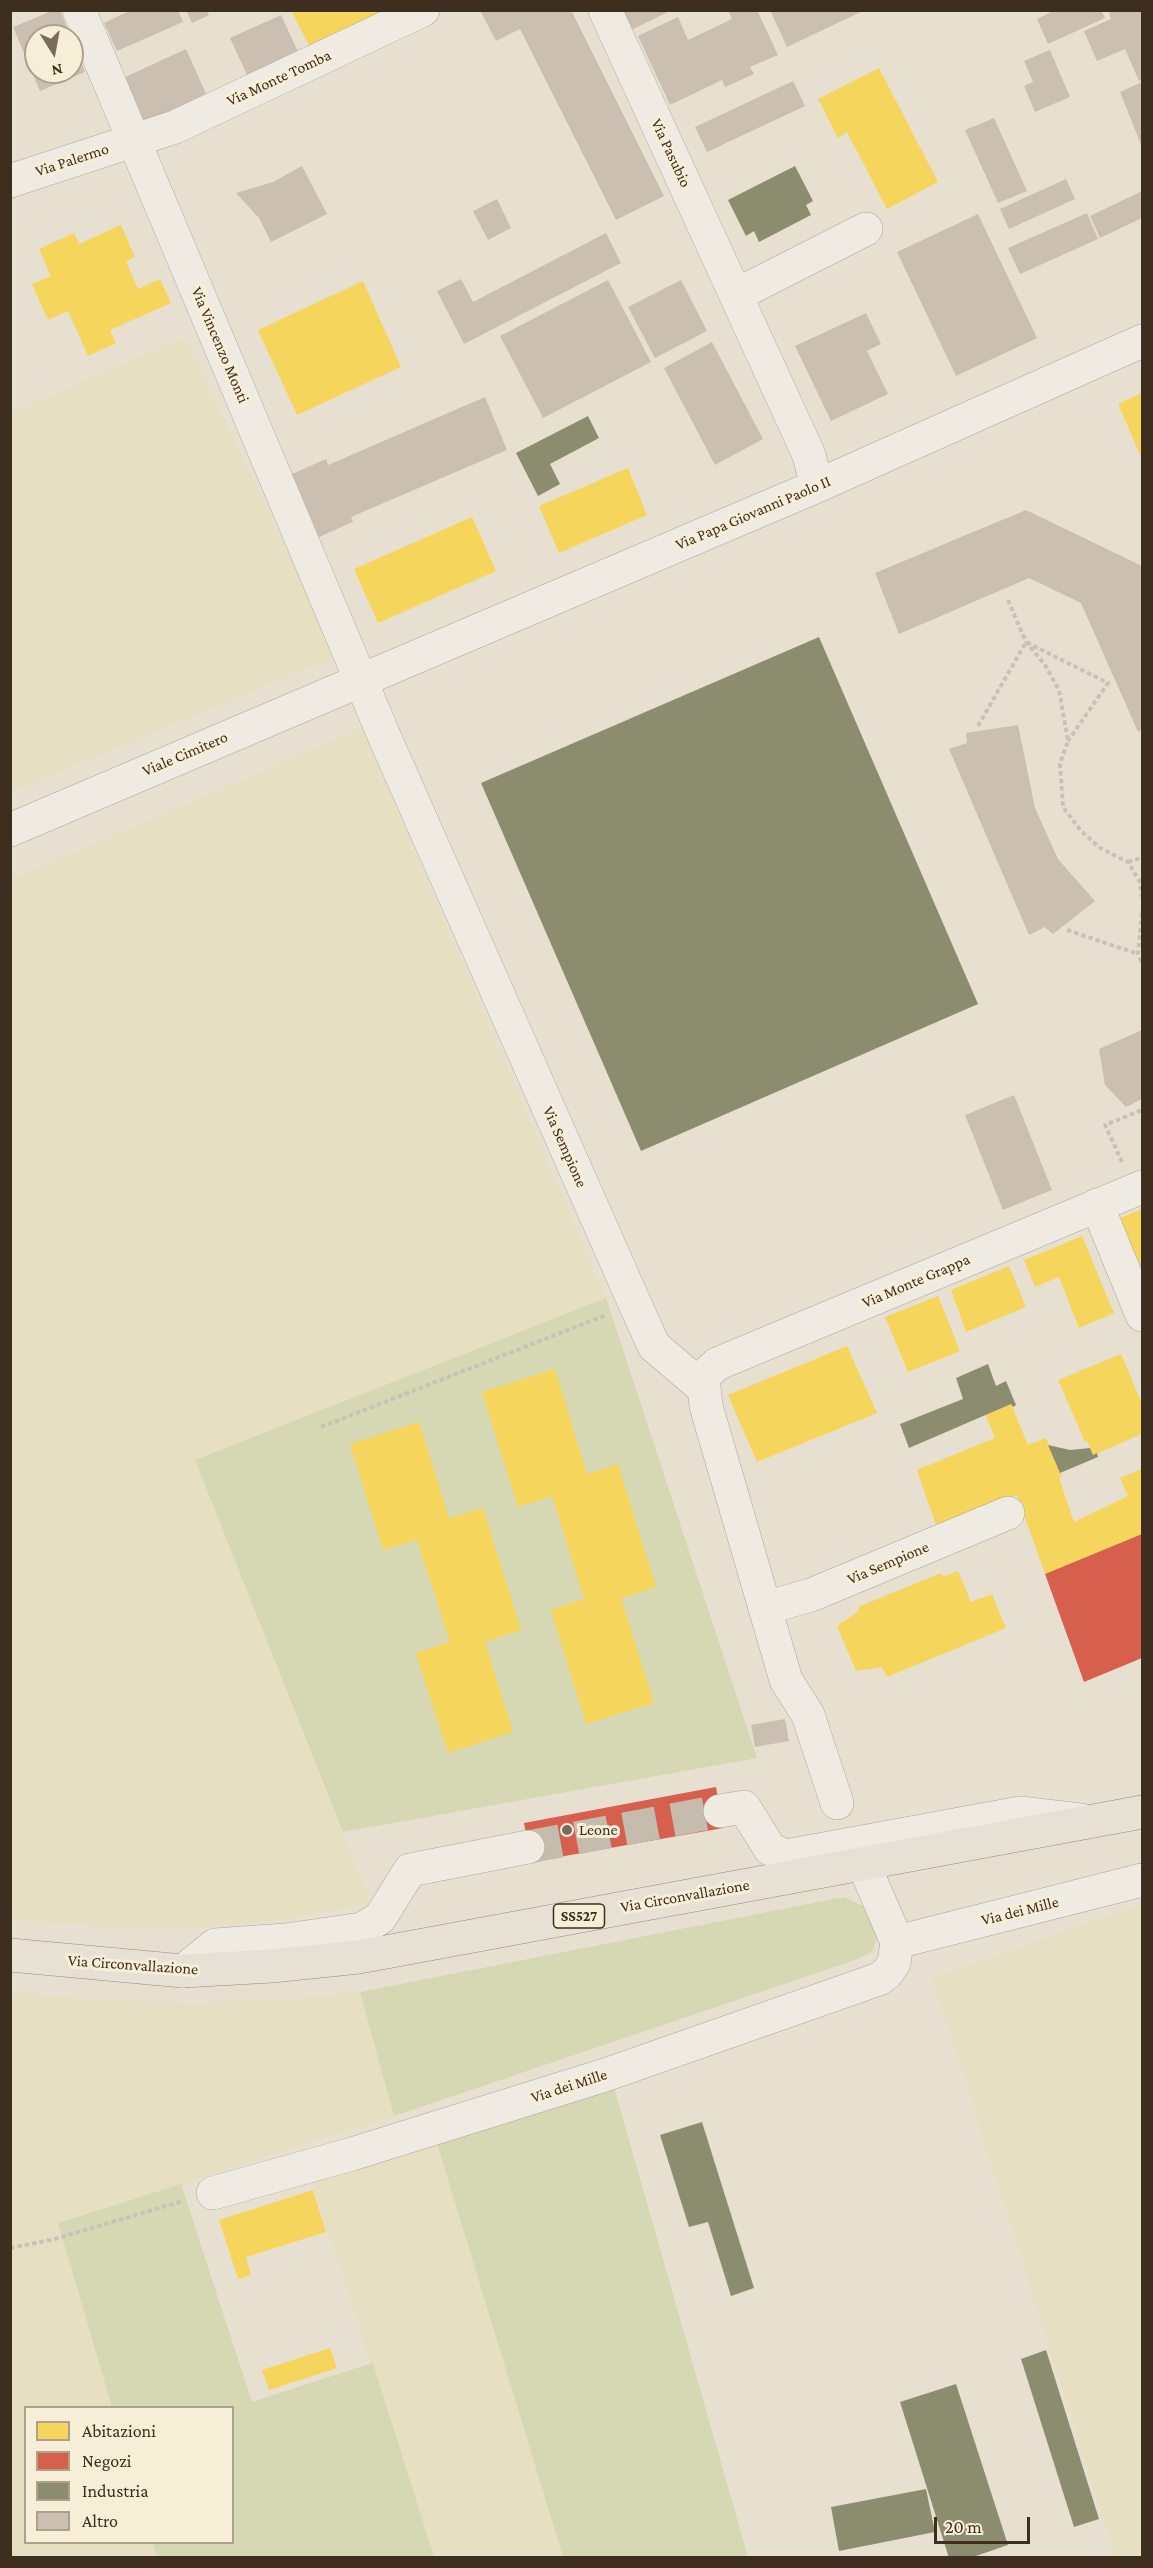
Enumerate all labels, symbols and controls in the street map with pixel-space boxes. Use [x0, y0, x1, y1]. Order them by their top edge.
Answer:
north arrow [24, 24, 84, 84]
street label: Via Monte Tomba [224, 45, 334, 111]
text: N [50, 61, 64, 80]
street label: Via Pasubio [647, 116, 695, 190]
street label: Via Palermo [33, 139, 111, 181]
street label: Via Vincenzo Monti [187, 284, 253, 406]
street label: Via Papa Giovanni Paolo II [673, 472, 833, 554]
street label: Viale Cimitero [139, 727, 231, 781]
street label: Via Sempione [539, 1103, 591, 1191]
street label: Via Monte Grappa [859, 1250, 973, 1312]
street label: Via Sempione [844, 1537, 932, 1589]
place label: Leone [579, 1820, 618, 1840]
marker: Leone [560, 1823, 574, 1837]
street label: Via Circonvallazione [619, 1875, 751, 1917]
street label: Via dei Mille [979, 1892, 1061, 1930]
road number: SS527 [554, 1904, 604, 1928]
street label: Via Circonvallazione [67, 1951, 199, 1979]
street label: Via dei Mille [528, 2065, 610, 2107]
legend [24, 2406, 234, 2544]
text: Abitazioni [82, 2421, 156, 2441]
text: Negozi [82, 2451, 132, 2471]
text: Industria [82, 2481, 149, 2501]
scale bar [937, 2505, 1033, 2543]
text: Altro [82, 2511, 118, 2531]
text: 20 m [945, 2517, 982, 2537]

